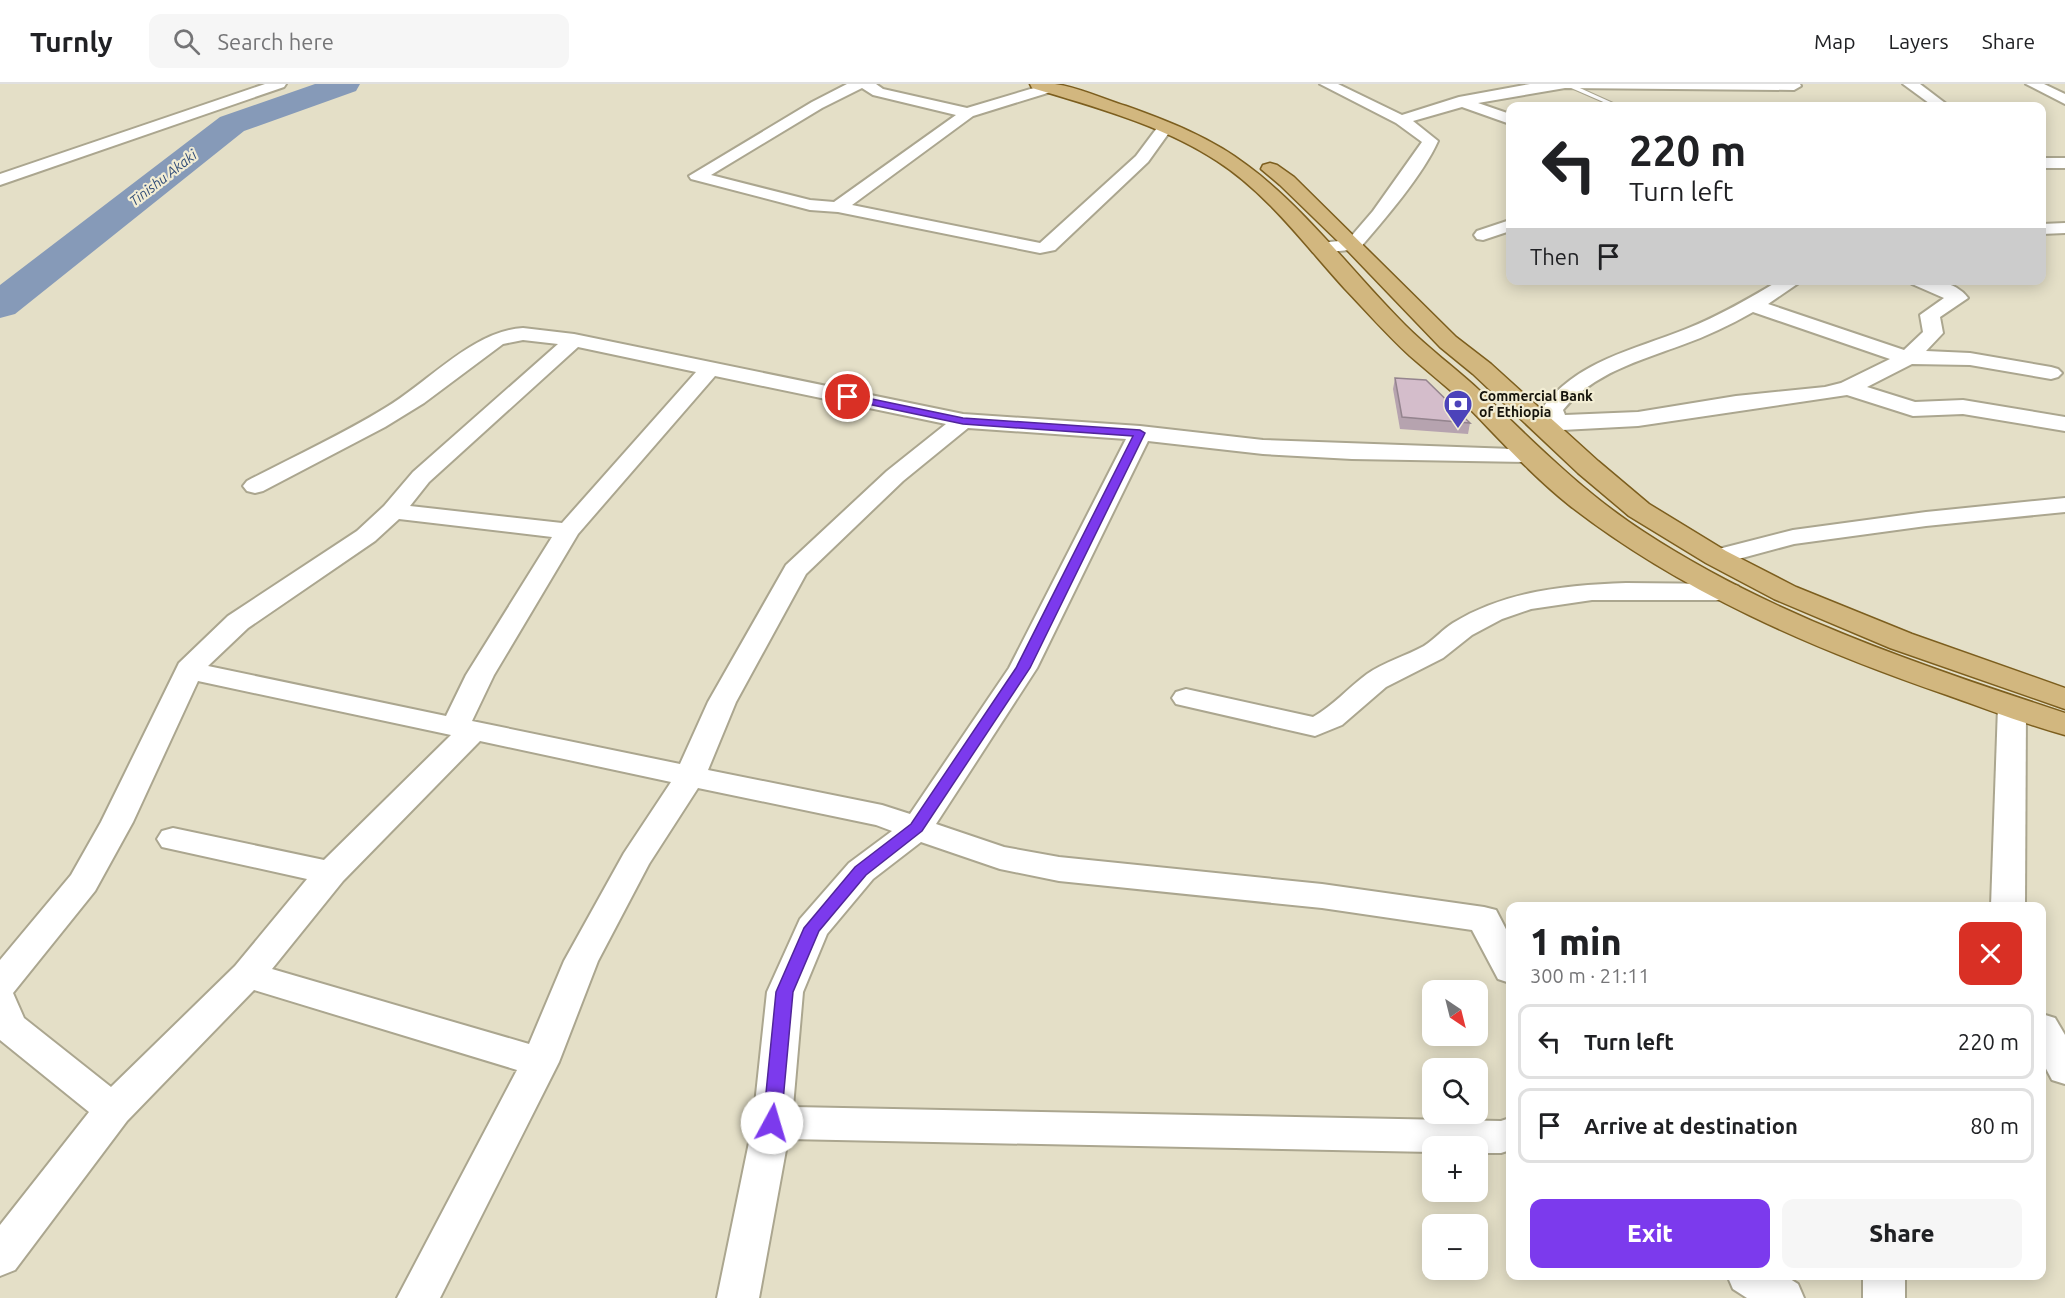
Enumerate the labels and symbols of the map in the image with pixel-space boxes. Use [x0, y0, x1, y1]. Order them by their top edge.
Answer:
water label: Tinishu Akaki [126, 146, 200, 209]
pin [822, 371, 873, 422]
bank icon: Commercial Bank of Ethiopia [1442, 388, 1474, 430]
place label: Commercial Bank of Ethiopia [1479, 388, 1593, 420]
north arrow [1422, 980, 1488, 1046]
position arrow [740, 1091, 804, 1155]

